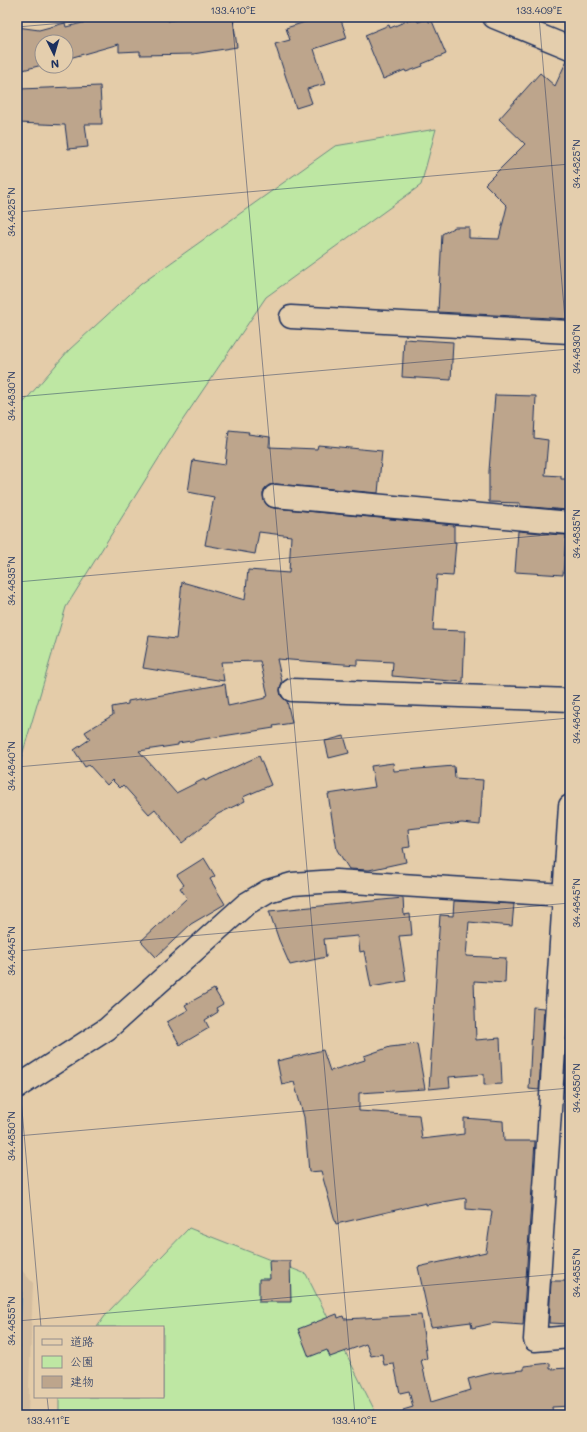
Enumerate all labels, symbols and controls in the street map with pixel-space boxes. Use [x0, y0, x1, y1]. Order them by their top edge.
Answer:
text: 133.410°E [210, 3, 256, 17]
text: 133.409°E [516, 3, 563, 17]
north arrow [34, 34, 74, 74]
text: N [50, 57, 60, 72]
text: 34.4825°N [569, 139, 583, 189]
text: 34.4825°N [4, 187, 18, 237]
text: 34.4830°N [569, 324, 583, 374]
text: 34.4830°N [4, 371, 18, 421]
text: 34.4835°N [569, 509, 583, 559]
text: 34.4835°N [4, 556, 18, 606]
text: 34.4840°N [569, 694, 583, 744]
text: 34.4840°N [4, 741, 18, 791]
text: 34.4845°N [569, 878, 583, 928]
text: 34.4845°N [4, 926, 18, 976]
text: 34.4850°N [569, 1063, 583, 1113]
text: 34.4850°N [4, 1111, 18, 1161]
text: 34.4855°N [569, 1248, 583, 1298]
text: 34.4855°N [4, 1296, 18, 1346]
legend [34, 1326, 164, 1398]
text: 道路 [70, 1333, 94, 1349]
text: 公園 [70, 1353, 94, 1369]
text: 建物 [70, 1373, 94, 1389]
text: 133.411°E [26, 1413, 70, 1427]
text: 133.410°E [331, 1413, 377, 1427]

